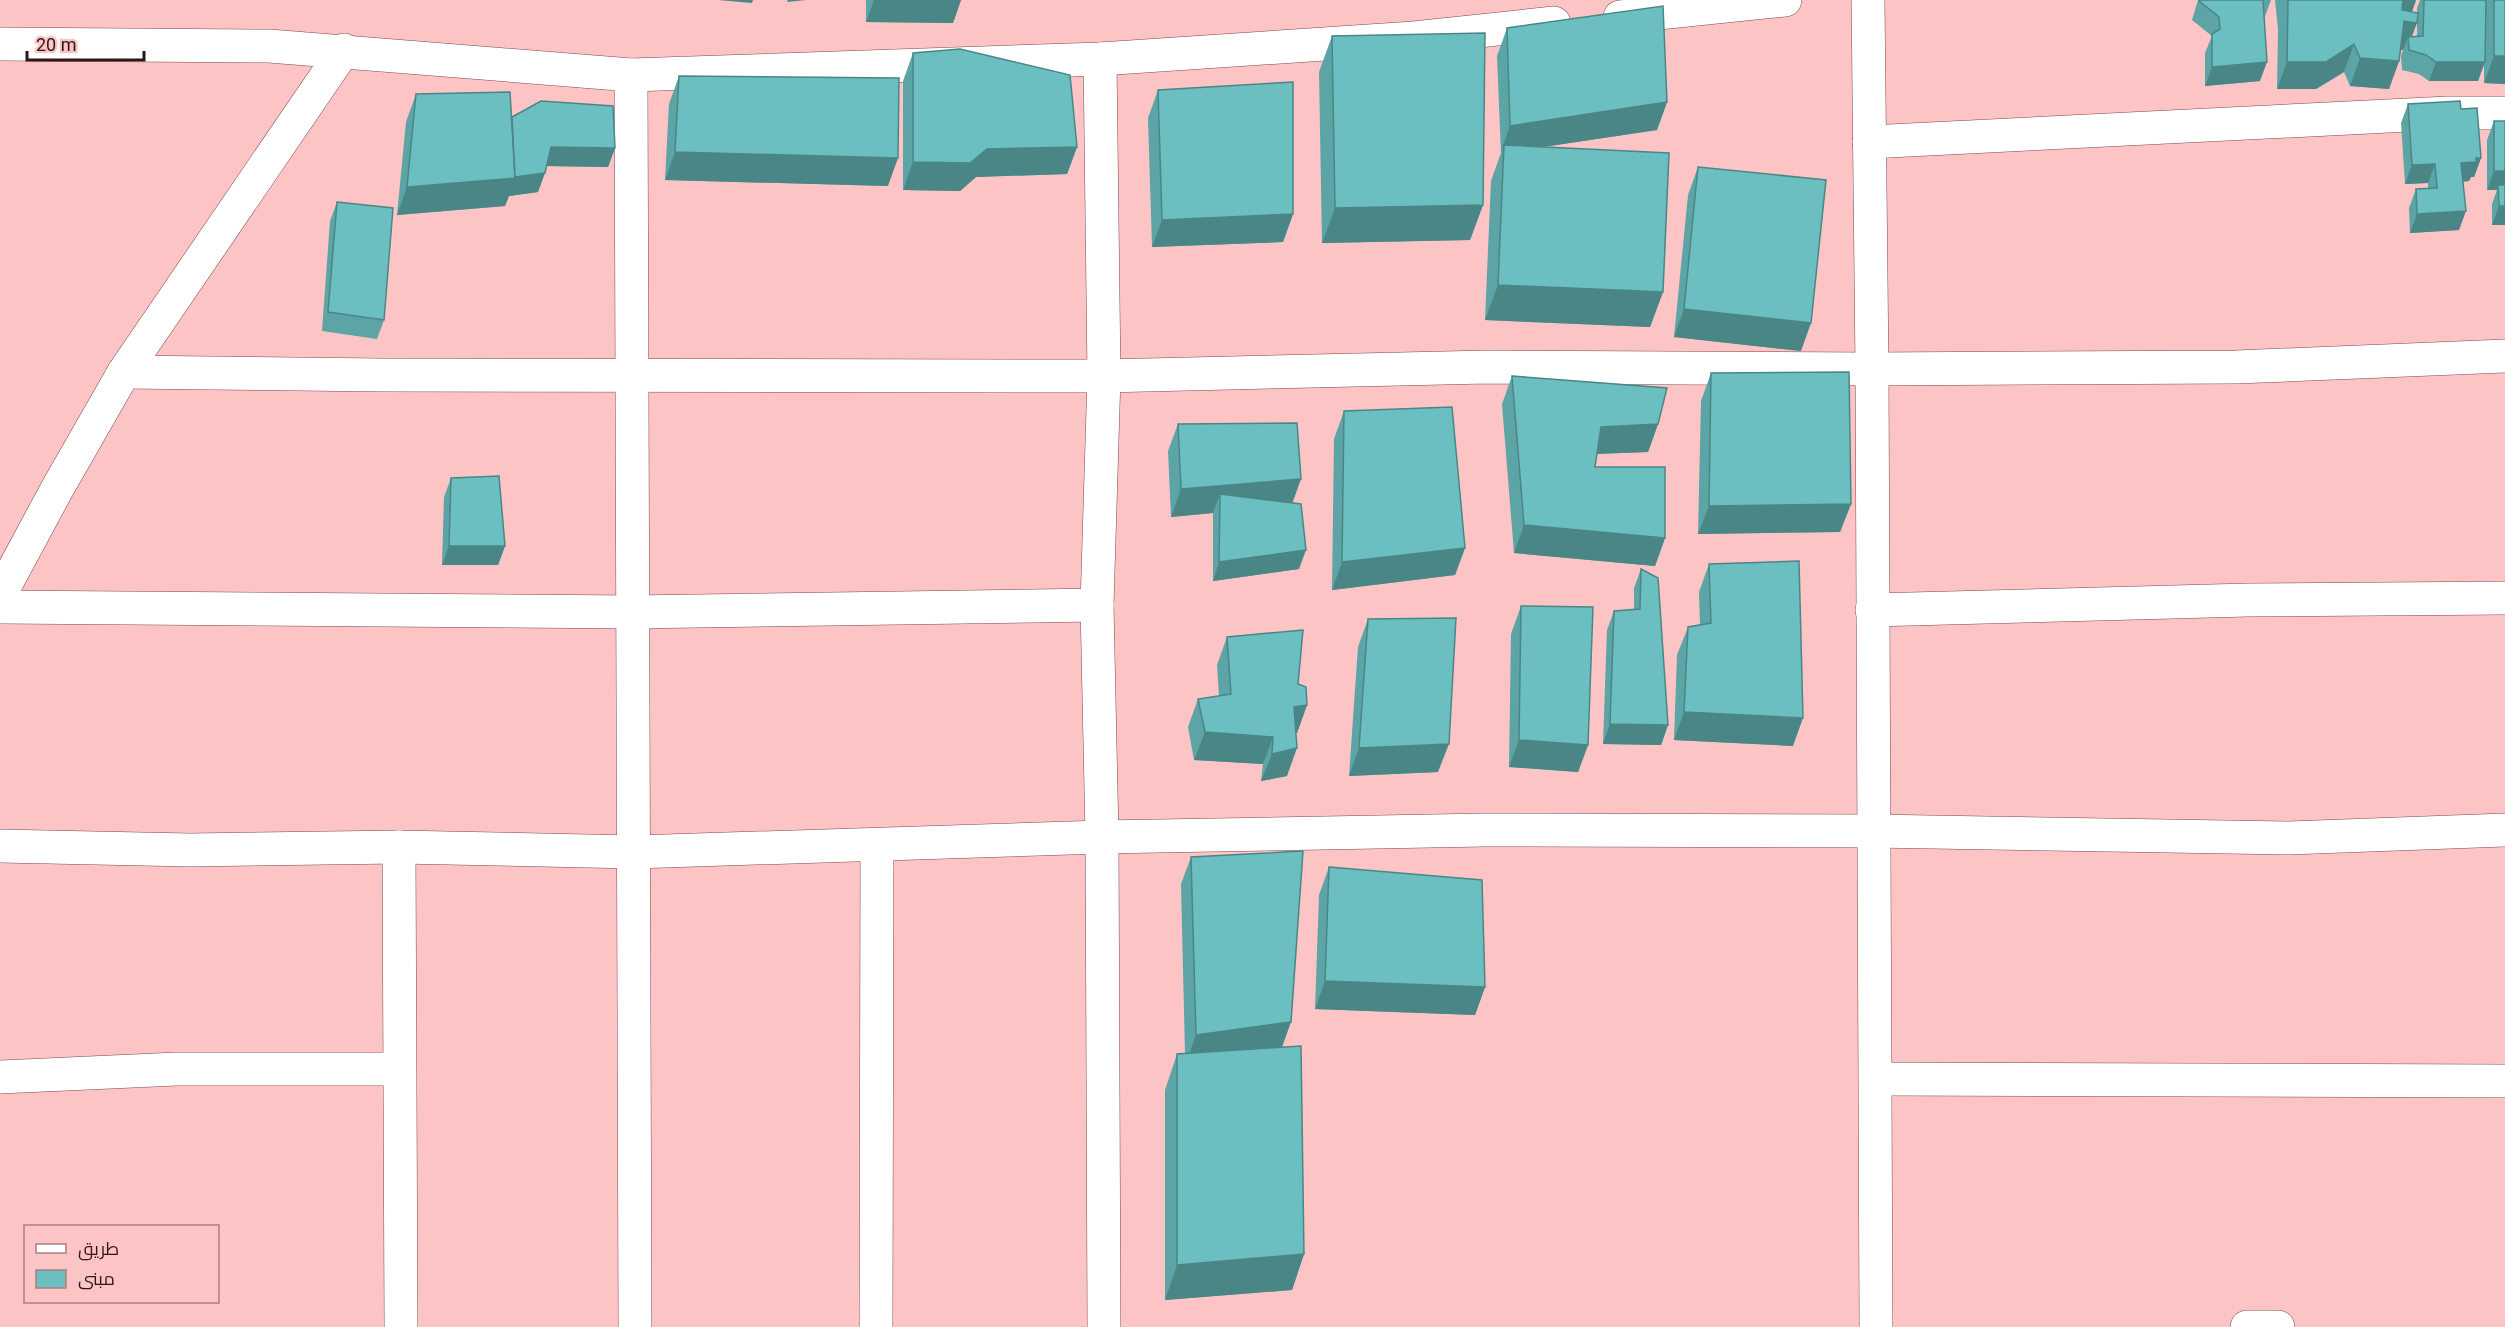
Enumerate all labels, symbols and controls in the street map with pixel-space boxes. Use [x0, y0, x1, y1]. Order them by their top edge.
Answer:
scale bar [27, 24, 144, 62]
text: 20 m [36, 34, 76, 55]
legend [24, 1225, 219, 1303]
text: طريق [78, 1238, 119, 1261]
text: مبنى [78, 1268, 115, 1290]

